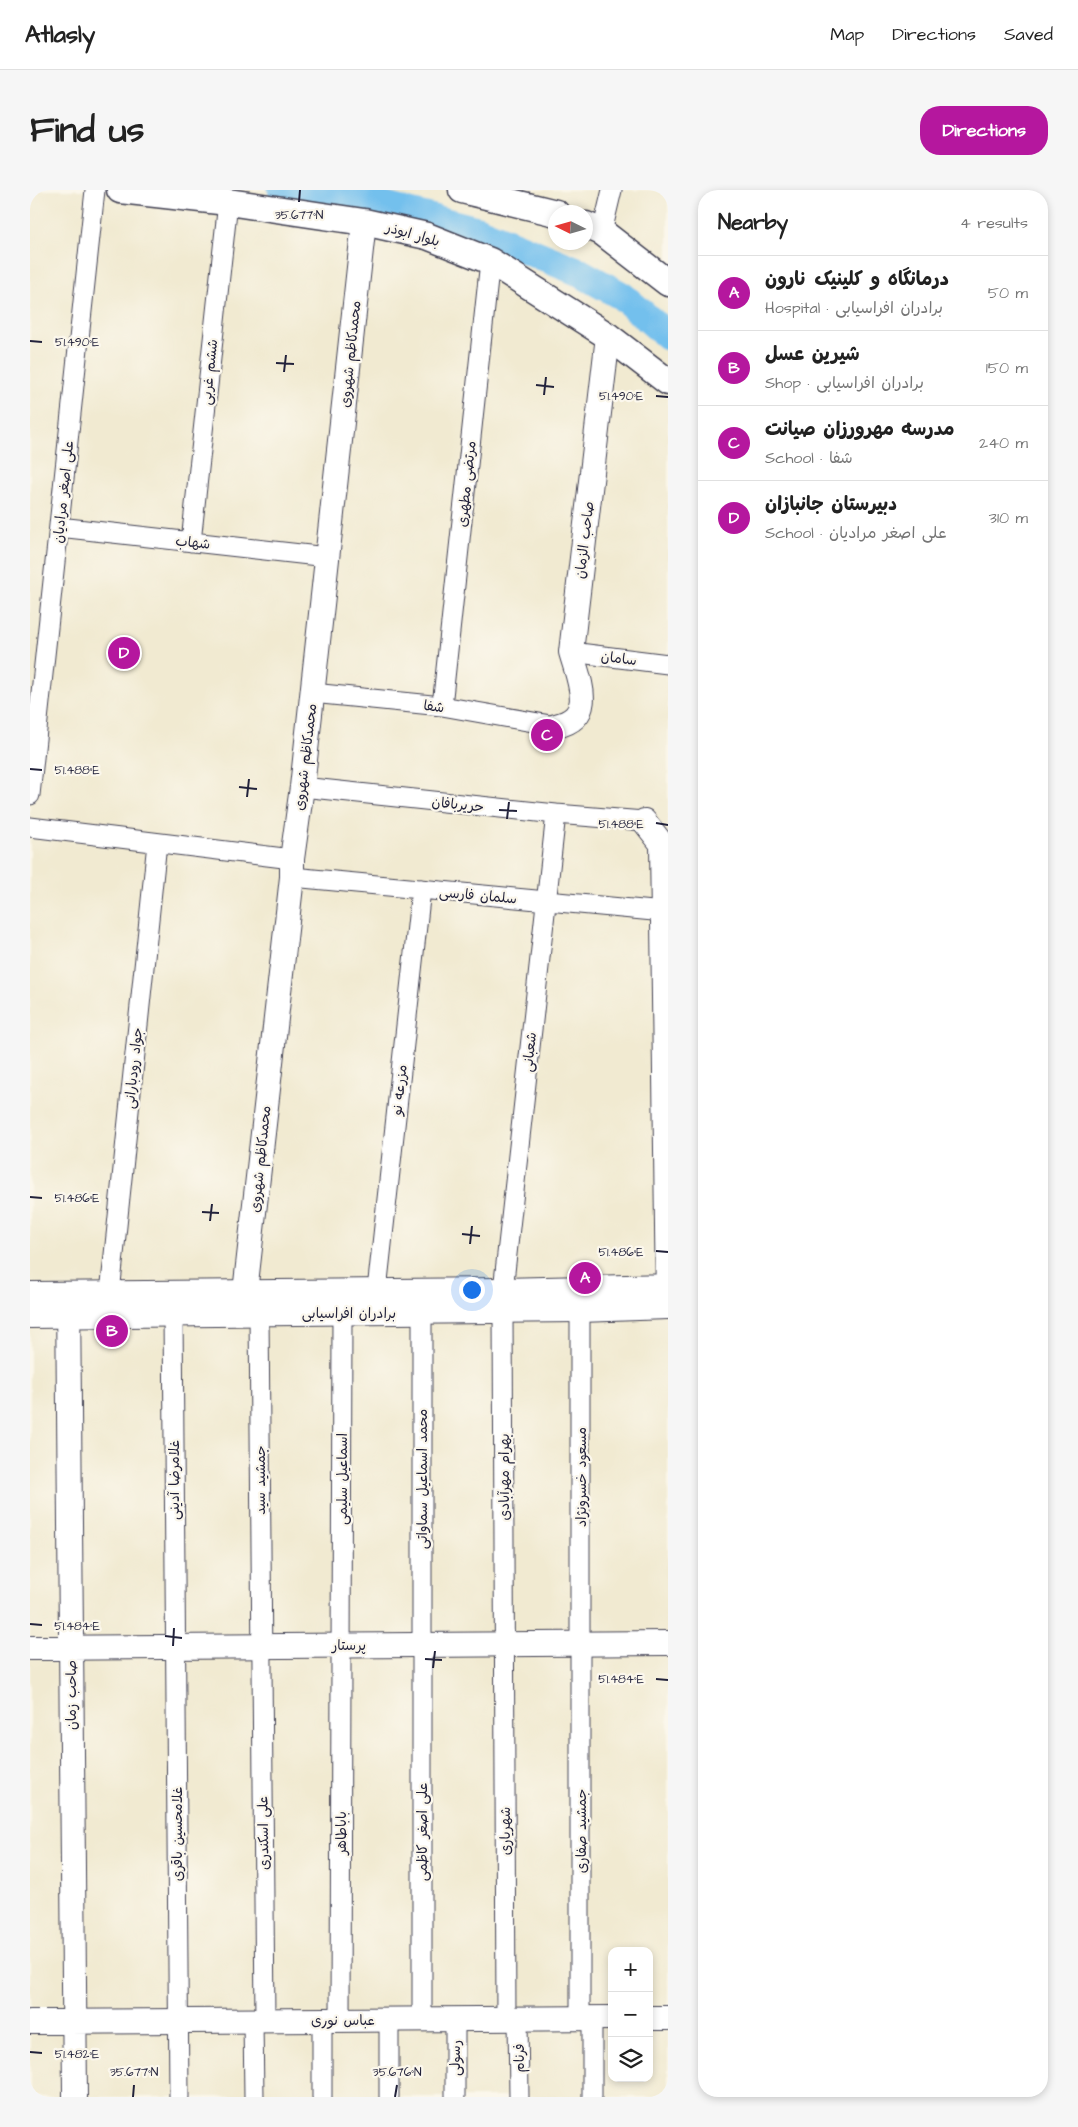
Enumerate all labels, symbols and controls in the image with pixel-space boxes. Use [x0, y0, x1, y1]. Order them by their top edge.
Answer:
text: Atlasly [25, 18, 95, 52]
text: Map [830, 22, 864, 47]
text: Directions [892, 22, 976, 47]
text: Saved [1004, 22, 1053, 47]
text: Find us [30, 106, 144, 155]
button: Directions [920, 106, 1048, 155]
north arrow [548, 205, 593, 250]
text: 35.677°N [275, 207, 324, 224]
text: Nearby [718, 208, 788, 237]
text: 4 results [960, 212, 1028, 234]
street label: بلوار ابوذر [382, 217, 442, 252]
text: درمانگاه و کلینیک نارون [765, 266, 949, 293]
text: A [729, 282, 739, 304]
text: 50 m [988, 282, 1028, 304]
text: Hospital · برادران افراسیابی [765, 297, 943, 319]
street label: محمدکاظم شهروی [335, 299, 367, 409]
text: 51.490°E [55, 334, 99, 351]
street label: ششم غربی [197, 338, 223, 406]
text: شیرین عسل [765, 341, 860, 368]
text: B [728, 357, 740, 379]
text: 150 m [986, 357, 1028, 379]
text: Shop · برادران افراسیابی [765, 372, 924, 394]
text: 51.490°E [599, 388, 643, 405]
text: مدرسه مهرورزان صیانت [765, 416, 954, 443]
text: C [728, 432, 740, 454]
text: 240 m [979, 432, 1028, 454]
street label: علی اصغر مرادیان [49, 440, 79, 544]
street label: مرتضی مطهری [453, 440, 481, 528]
text: School · شفا [765, 447, 853, 469]
text: دبیرستان جانبازان [765, 491, 897, 518]
street label: صاحب الزمان [570, 500, 600, 580]
text: D [729, 507, 739, 529]
text: 310 m [989, 507, 1028, 529]
text: School · علی اصغر مرادیان [765, 522, 947, 544]
street label: شهاب [174, 531, 211, 555]
pin: D [108, 634, 140, 672]
street label: سامان [600, 647, 638, 671]
street label: شفا [422, 696, 445, 718]
street label: محمدکاظم شهروی [290, 702, 322, 812]
pin: C [531, 716, 563, 754]
text: 51.488°E [54, 762, 100, 779]
street label: حریربافان [431, 792, 485, 818]
text: 51.488°E [598, 816, 644, 833]
street label: سلمان فارسی [438, 883, 518, 909]
street label: جواد رودبارانی [120, 1026, 148, 1110]
street label: شعبانی [518, 1031, 542, 1073]
street label: مزرعه نو [387, 1064, 413, 1117]
street label: محمدکاظم شهروی [245, 1104, 277, 1214]
text: 51.486°E [55, 1190, 99, 1207]
text: 51.486°E [599, 1244, 643, 1261]
pin: A [569, 1259, 601, 1297]
your location [459, 1277, 485, 1303]
street label: برادران افراسیابی [302, 1304, 396, 1324]
pin: B [96, 1312, 128, 1350]
street label: محمد اسماعیل سماواتی [413, 1409, 433, 1549]
street label: مسعود خسرونژاد [572, 1427, 592, 1527]
street label: اسماعیل سلیمی [333, 1433, 353, 1525]
street label: بهرام مهرآبادی [495, 1434, 515, 1521]
street label: غلامرضا آدینی [165, 1440, 185, 1520]
street label: جمشید سید [251, 1445, 271, 1515]
text: 51.484°E [54, 1618, 100, 1635]
street label: پرستار [331, 1636, 366, 1656]
street label: صاحب زمان [62, 1660, 82, 1730]
text: 51.484°E [598, 1671, 644, 1688]
street label: علی اصغر کاظمی [413, 1783, 433, 1881]
street label: غلامحسین باقری [168, 1787, 188, 1881]
street label: جمشید صفاری [572, 1789, 592, 1873]
street label: علی اسکندری [253, 1796, 275, 1870]
street label: شهریاری [496, 1807, 516, 1855]
street label: باباطاهر [332, 1811, 352, 1856]
map controls [608, 1947, 653, 2082]
button: + [608, 1947, 653, 1992]
button: − [608, 1992, 653, 2037]
street label: عباس نوری [311, 2011, 375, 2031]
button: layers [608, 2037, 653, 2082]
street label: رسولى [446, 2040, 466, 2076]
street label: فرنام [510, 2043, 530, 2073]
text: 51.482°E [55, 2046, 99, 2063]
text: 35.677°N [110, 2064, 159, 2081]
text: 35.676°N [373, 2064, 422, 2081]

